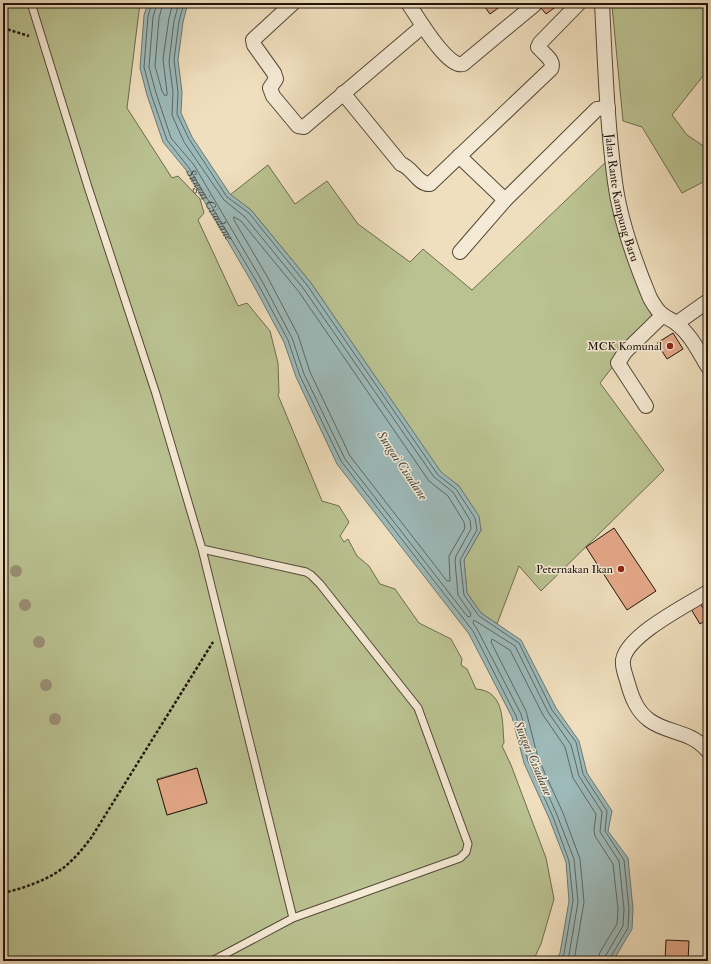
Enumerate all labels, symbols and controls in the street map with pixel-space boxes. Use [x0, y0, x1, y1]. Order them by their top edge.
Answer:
street label: Jalan Rante Kampung Baru [602, 132, 642, 264]
water label: Sungai Cisadane [182, 165, 237, 244]
place label: MCK Komunal [587, 339, 662, 354]
marker: MCK Komunal [665, 341, 675, 351]
water label: Sungai Cisadane [373, 427, 432, 504]
place label: Peternakan Ikan [536, 562, 613, 577]
marker: Peternakan Ikan [616, 564, 626, 574]
water label: Sungai Cisadane [510, 717, 556, 799]

